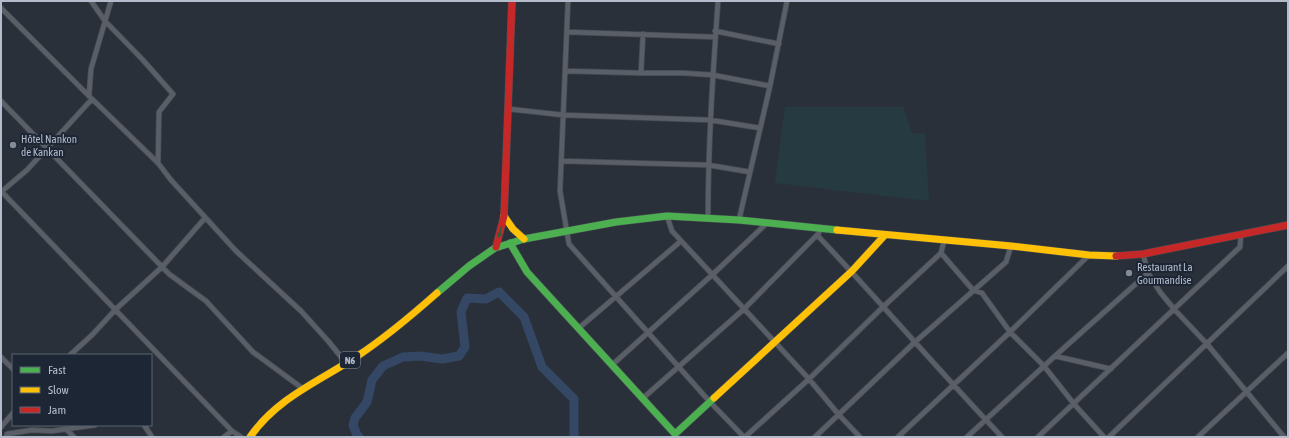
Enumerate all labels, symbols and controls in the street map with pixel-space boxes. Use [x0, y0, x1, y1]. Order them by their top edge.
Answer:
place label: Hôtel Nankon de Kankan [21, 133, 77, 158]
marker: Hôtel Nankon de Kankan [8, 140, 18, 150]
one-way arrow [497, 226, 503, 238]
place label: Restaurant La Gourmandise [1137, 261, 1193, 286]
marker: Restaurant La Gourmandise [1124, 268, 1134, 278]
road number: N6 [340, 352, 360, 368]
legend [12, 354, 152, 426]
text: Fast [48, 363, 66, 377]
text: Slow [48, 383, 69, 397]
text: Jam [48, 403, 66, 417]

